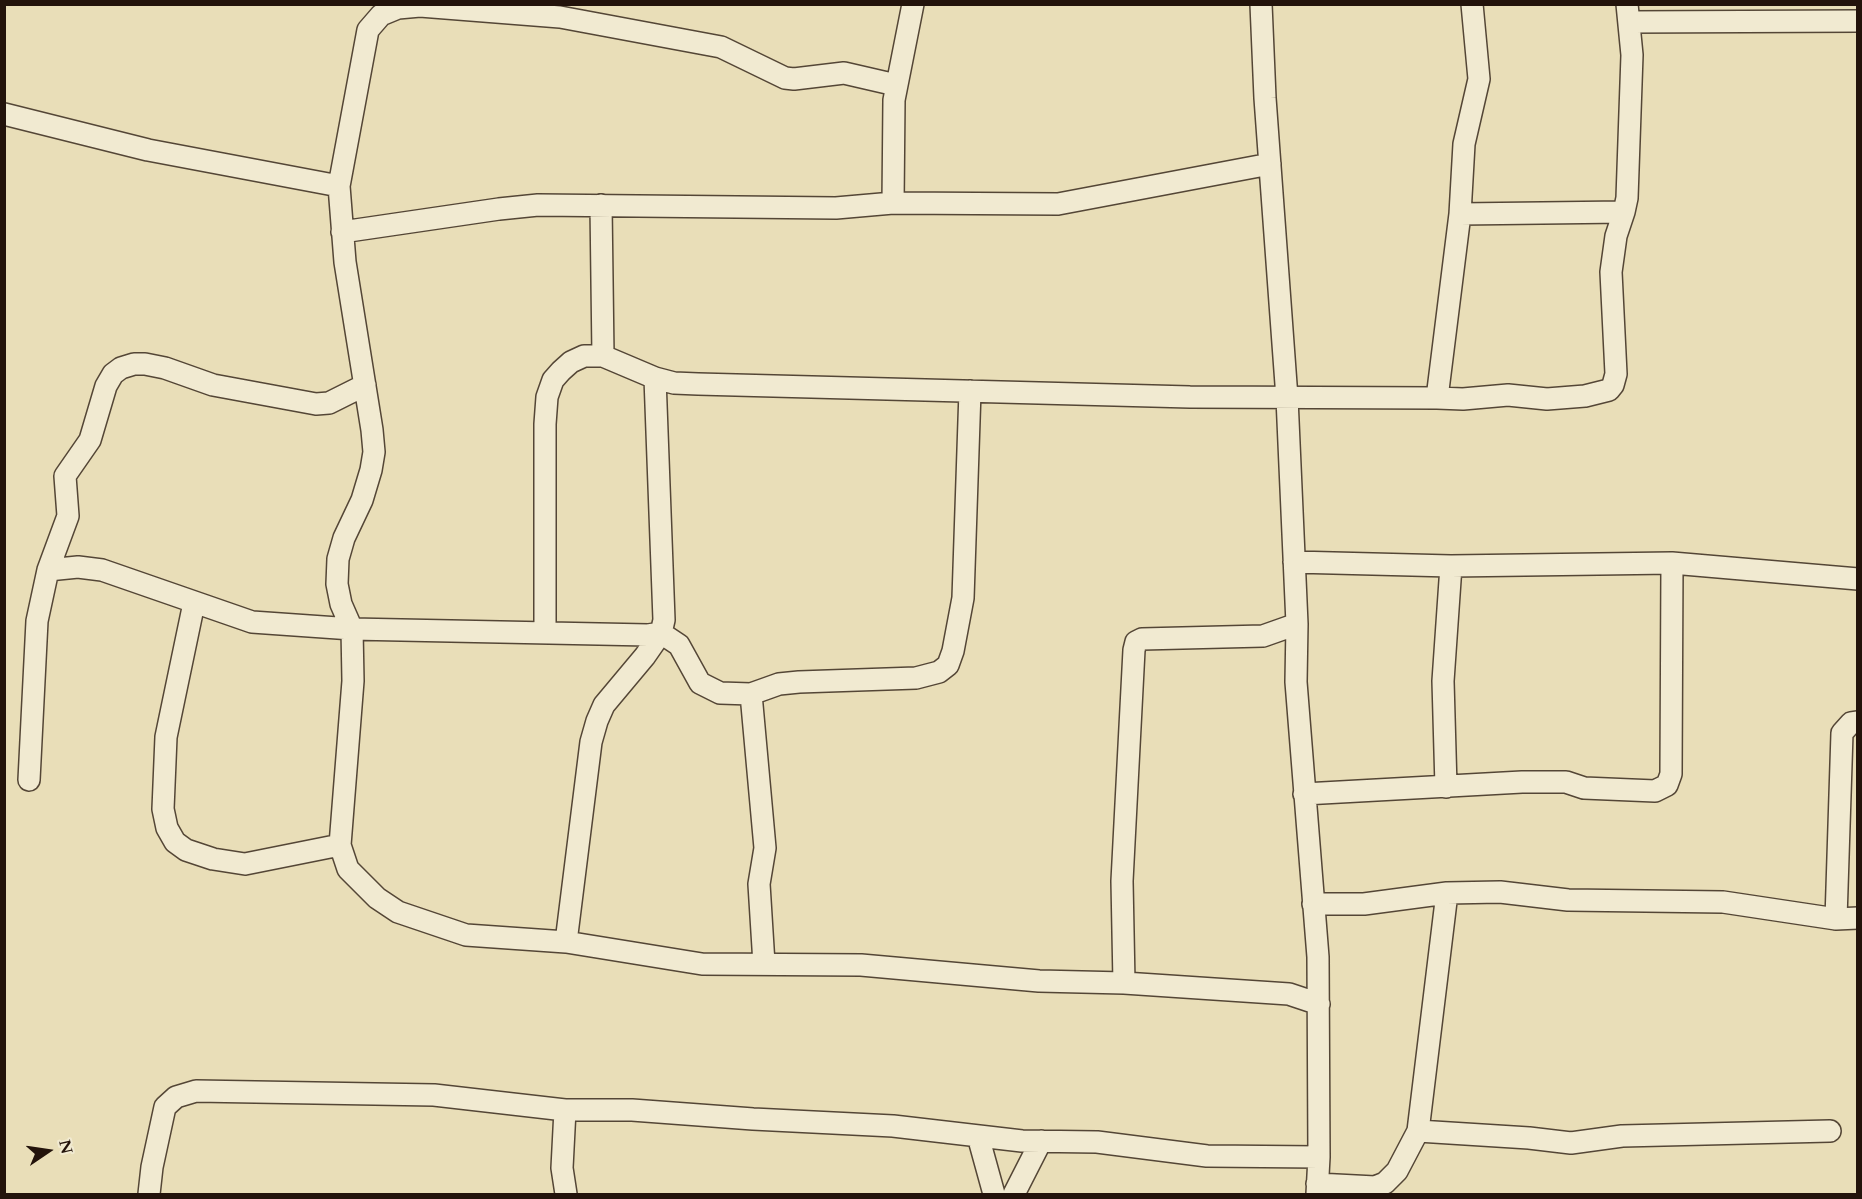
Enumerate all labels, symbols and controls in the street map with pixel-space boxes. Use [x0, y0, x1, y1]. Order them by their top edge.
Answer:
north arrow [18, 1121, 78, 1181]
text: N [53, 1138, 78, 1156]

